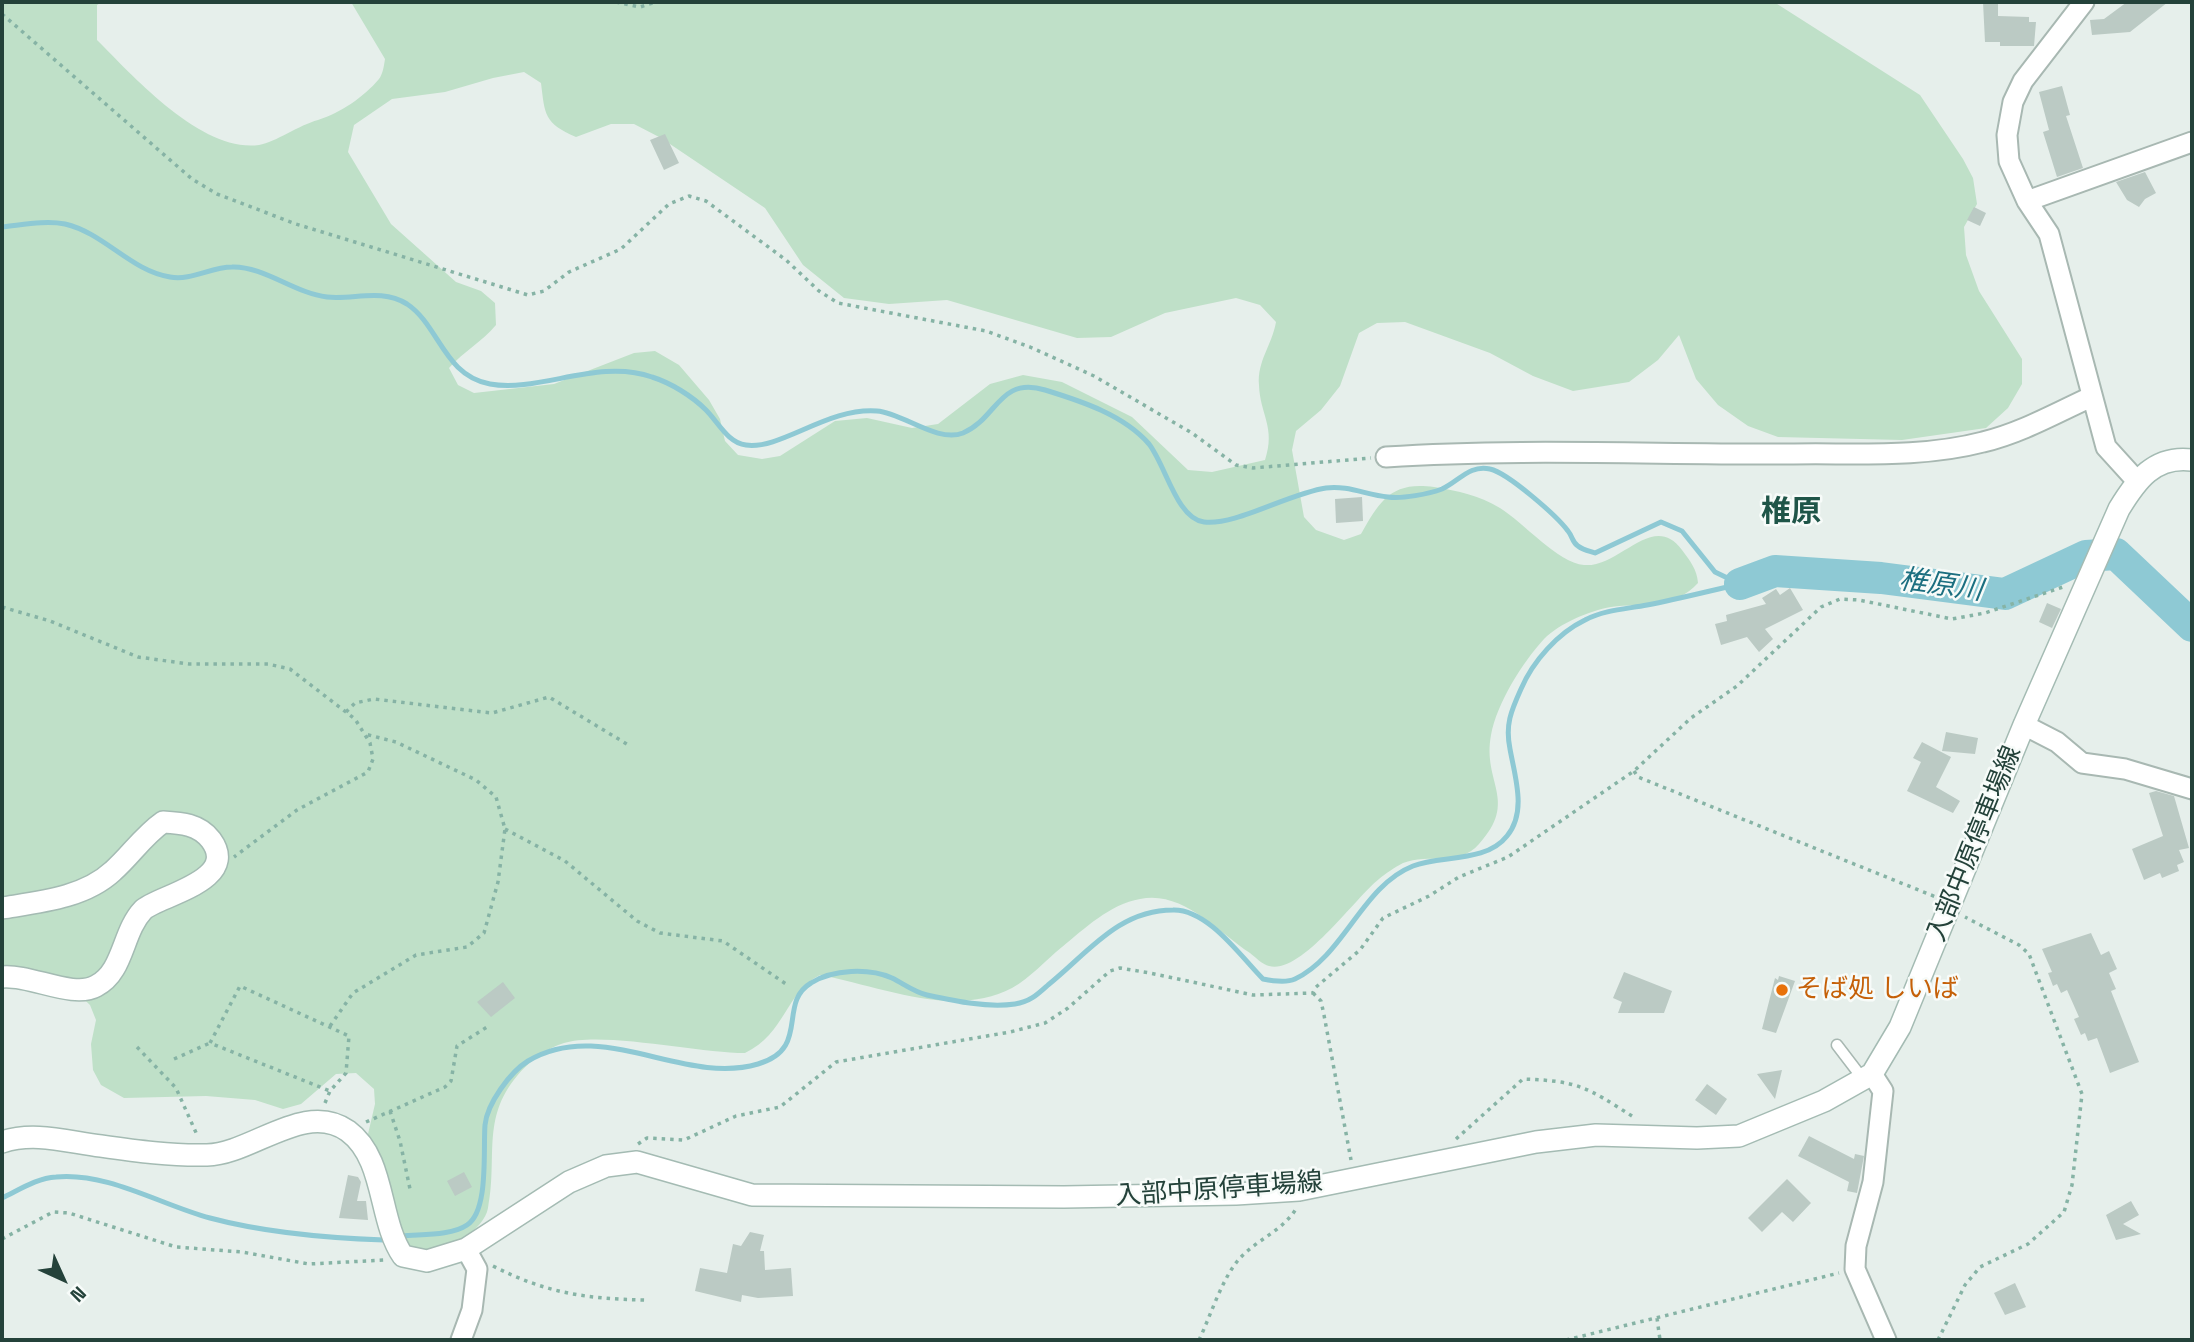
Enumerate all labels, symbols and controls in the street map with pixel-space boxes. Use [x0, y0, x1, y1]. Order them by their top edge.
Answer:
district label: 椎原 [1761, 495, 1821, 531]
water label: 椎原川 [1897, 564, 1985, 608]
street label: 入部中原停車場線 [1922, 742, 2028, 946]
place label: そば処 しいば [1796, 974, 1959, 1006]
marker: そば処 しいば [1774, 982, 1790, 998]
street label: 入部中原停車場線 [1114, 1167, 1324, 1213]
north arrow [28, 1244, 98, 1314]
text: N [65, 1281, 92, 1308]

